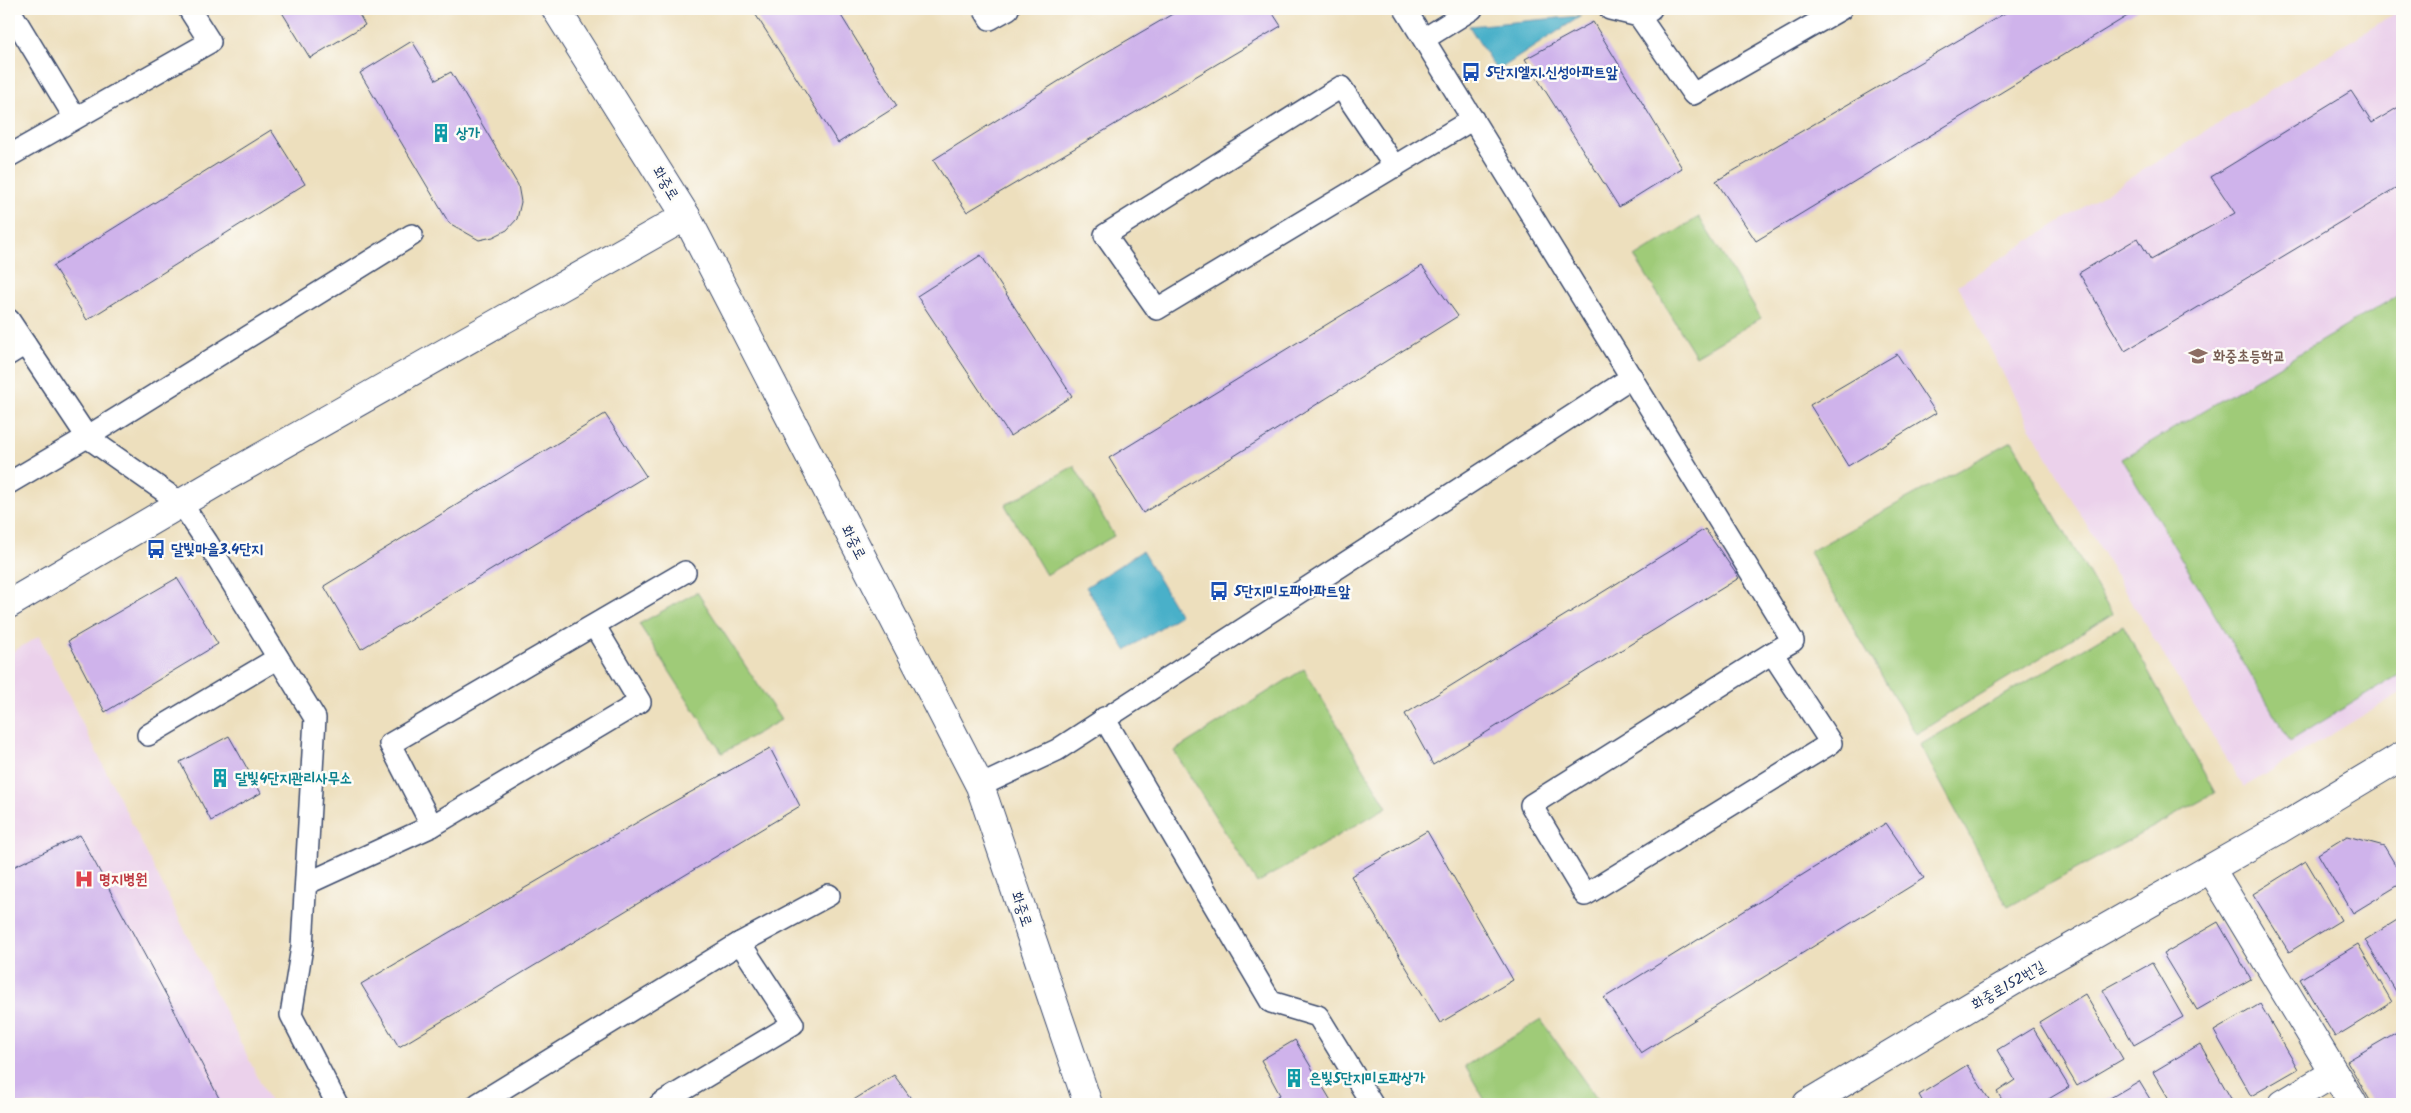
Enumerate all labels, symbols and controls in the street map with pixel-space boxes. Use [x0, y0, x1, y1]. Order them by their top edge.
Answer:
bus stop icon: 5단지엘지.신성아파트앞 [1460, 61, 1482, 83]
place label: 5단지엘지.신성아파트앞 [1485, 61, 1618, 85]
building icon: 상가 [430, 122, 452, 144]
place label: 상가 [456, 122, 481, 146]
street label: 화중로 [646, 162, 685, 205]
school or university icon: 화중초등학교 [2187, 345, 2209, 367]
place label: 화중초등학교 [2213, 345, 2285, 369]
street label: 화중로 [834, 521, 872, 564]
bus stop icon: 달빛마을3.4단지 [145, 538, 167, 560]
place label: 달빛마을3.4단지 [171, 538, 263, 562]
bus stop icon: 5단지미도파아파트앞 [1208, 580, 1230, 602]
place label: 5단지미도파아파트앞 [1233, 580, 1350, 604]
building icon: 달빛4단지관리사무소 [209, 767, 231, 789]
place label: 달빛4단지관리사무소 [235, 767, 352, 791]
hospital icon: 명지병원 [73, 868, 95, 890]
place label: 명지병원 [99, 868, 147, 892]
street label: 화중로 [1004, 888, 1038, 930]
street label: 화중로152번길 [1967, 955, 2050, 1017]
building icon: 은빛5단지미도파상가 [1283, 1067, 1305, 1089]
place label: 은빛5단지미도파상가 [1309, 1067, 1426, 1091]

